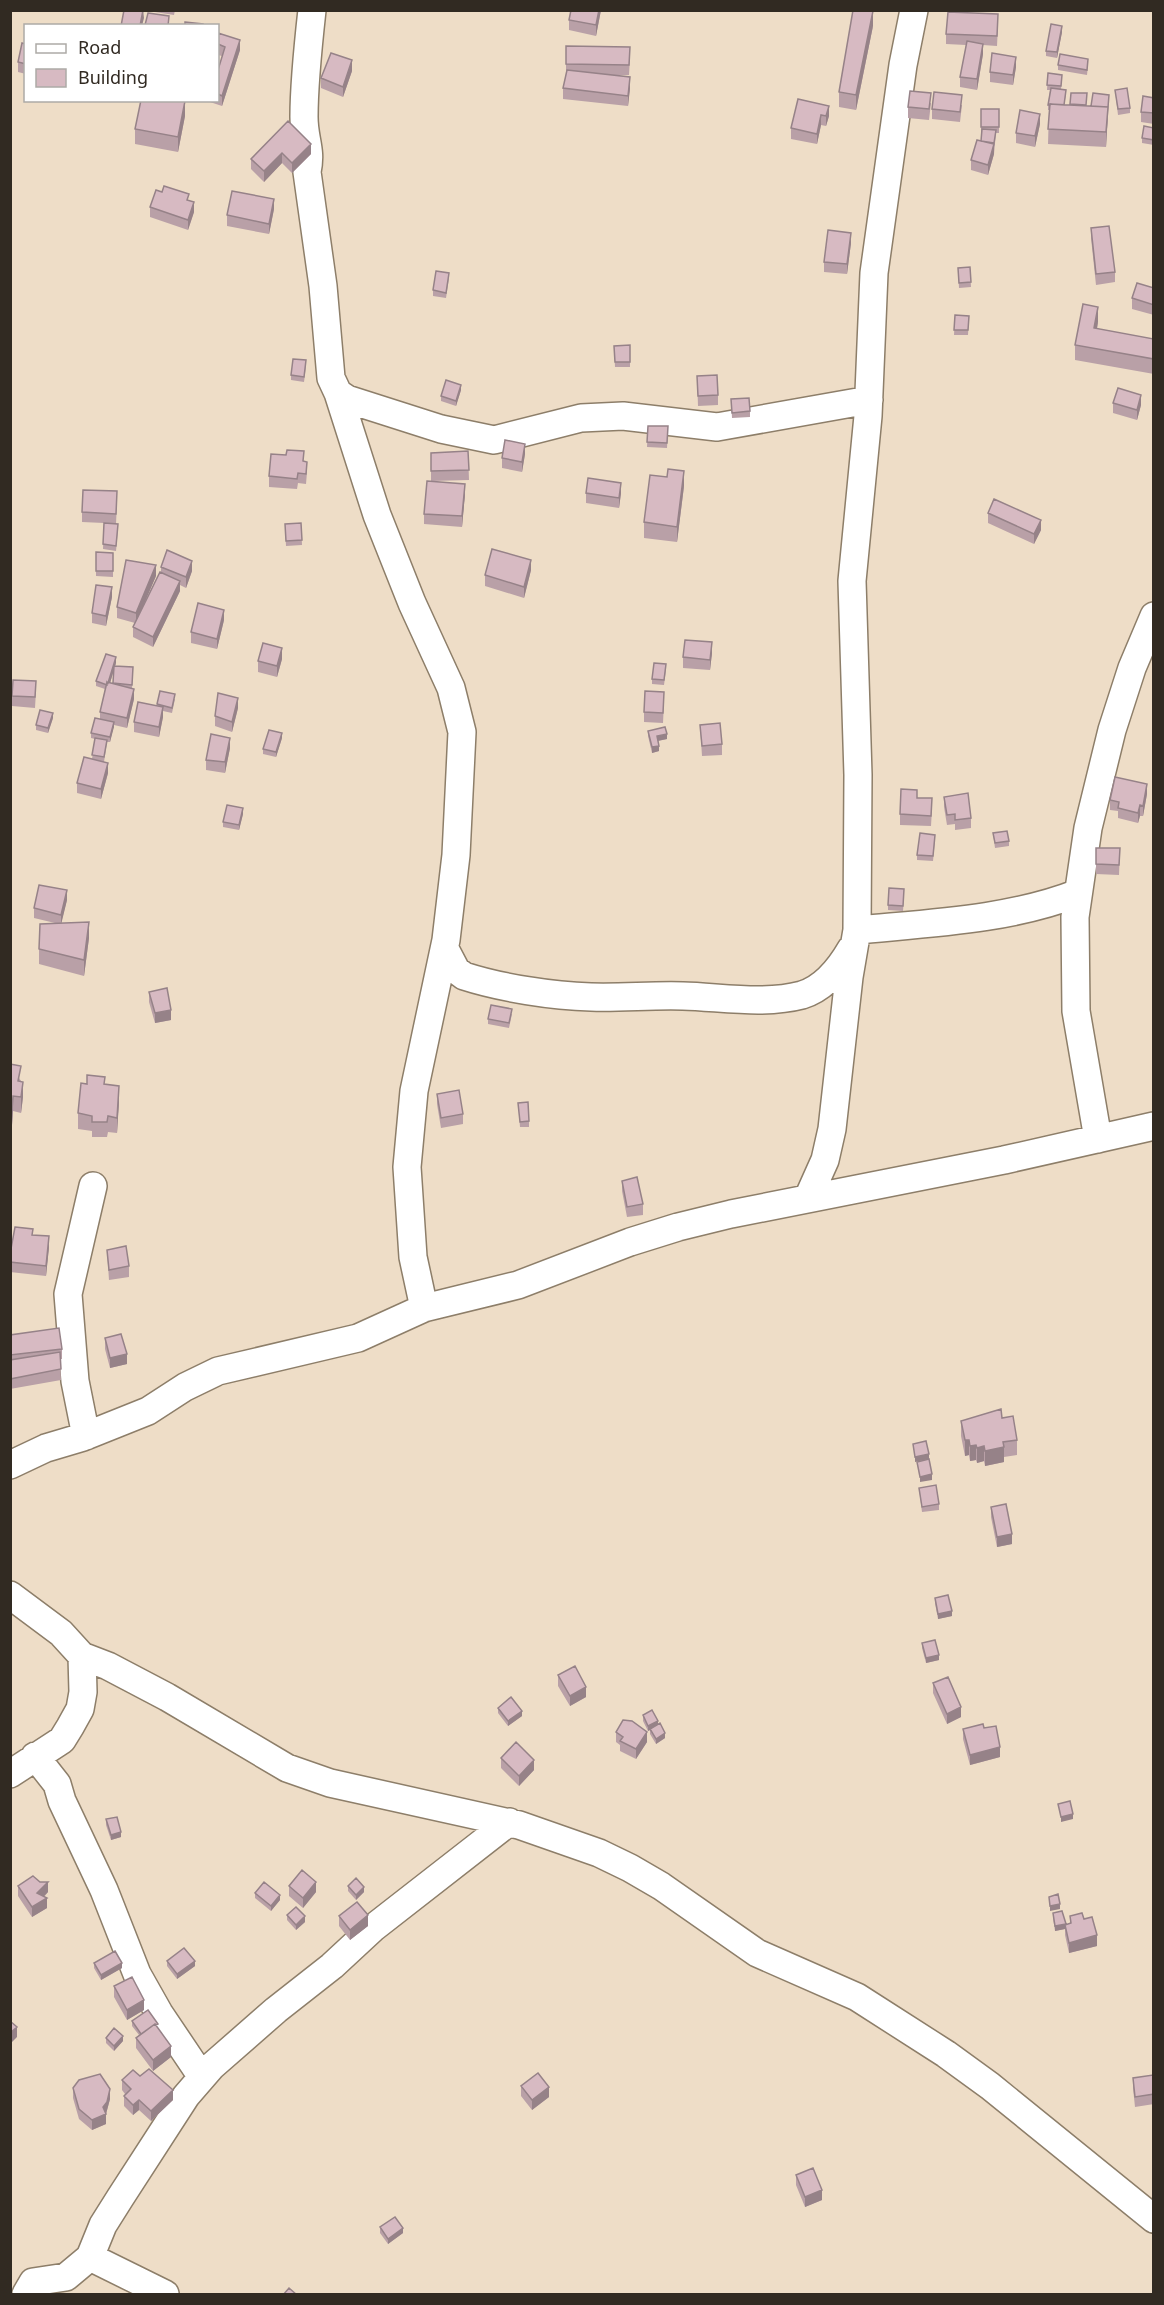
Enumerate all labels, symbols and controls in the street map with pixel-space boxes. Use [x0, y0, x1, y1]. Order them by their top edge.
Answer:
legend [24, 24, 219, 102]
text: Road [78, 35, 121, 59]
text: Building [78, 65, 148, 89]

